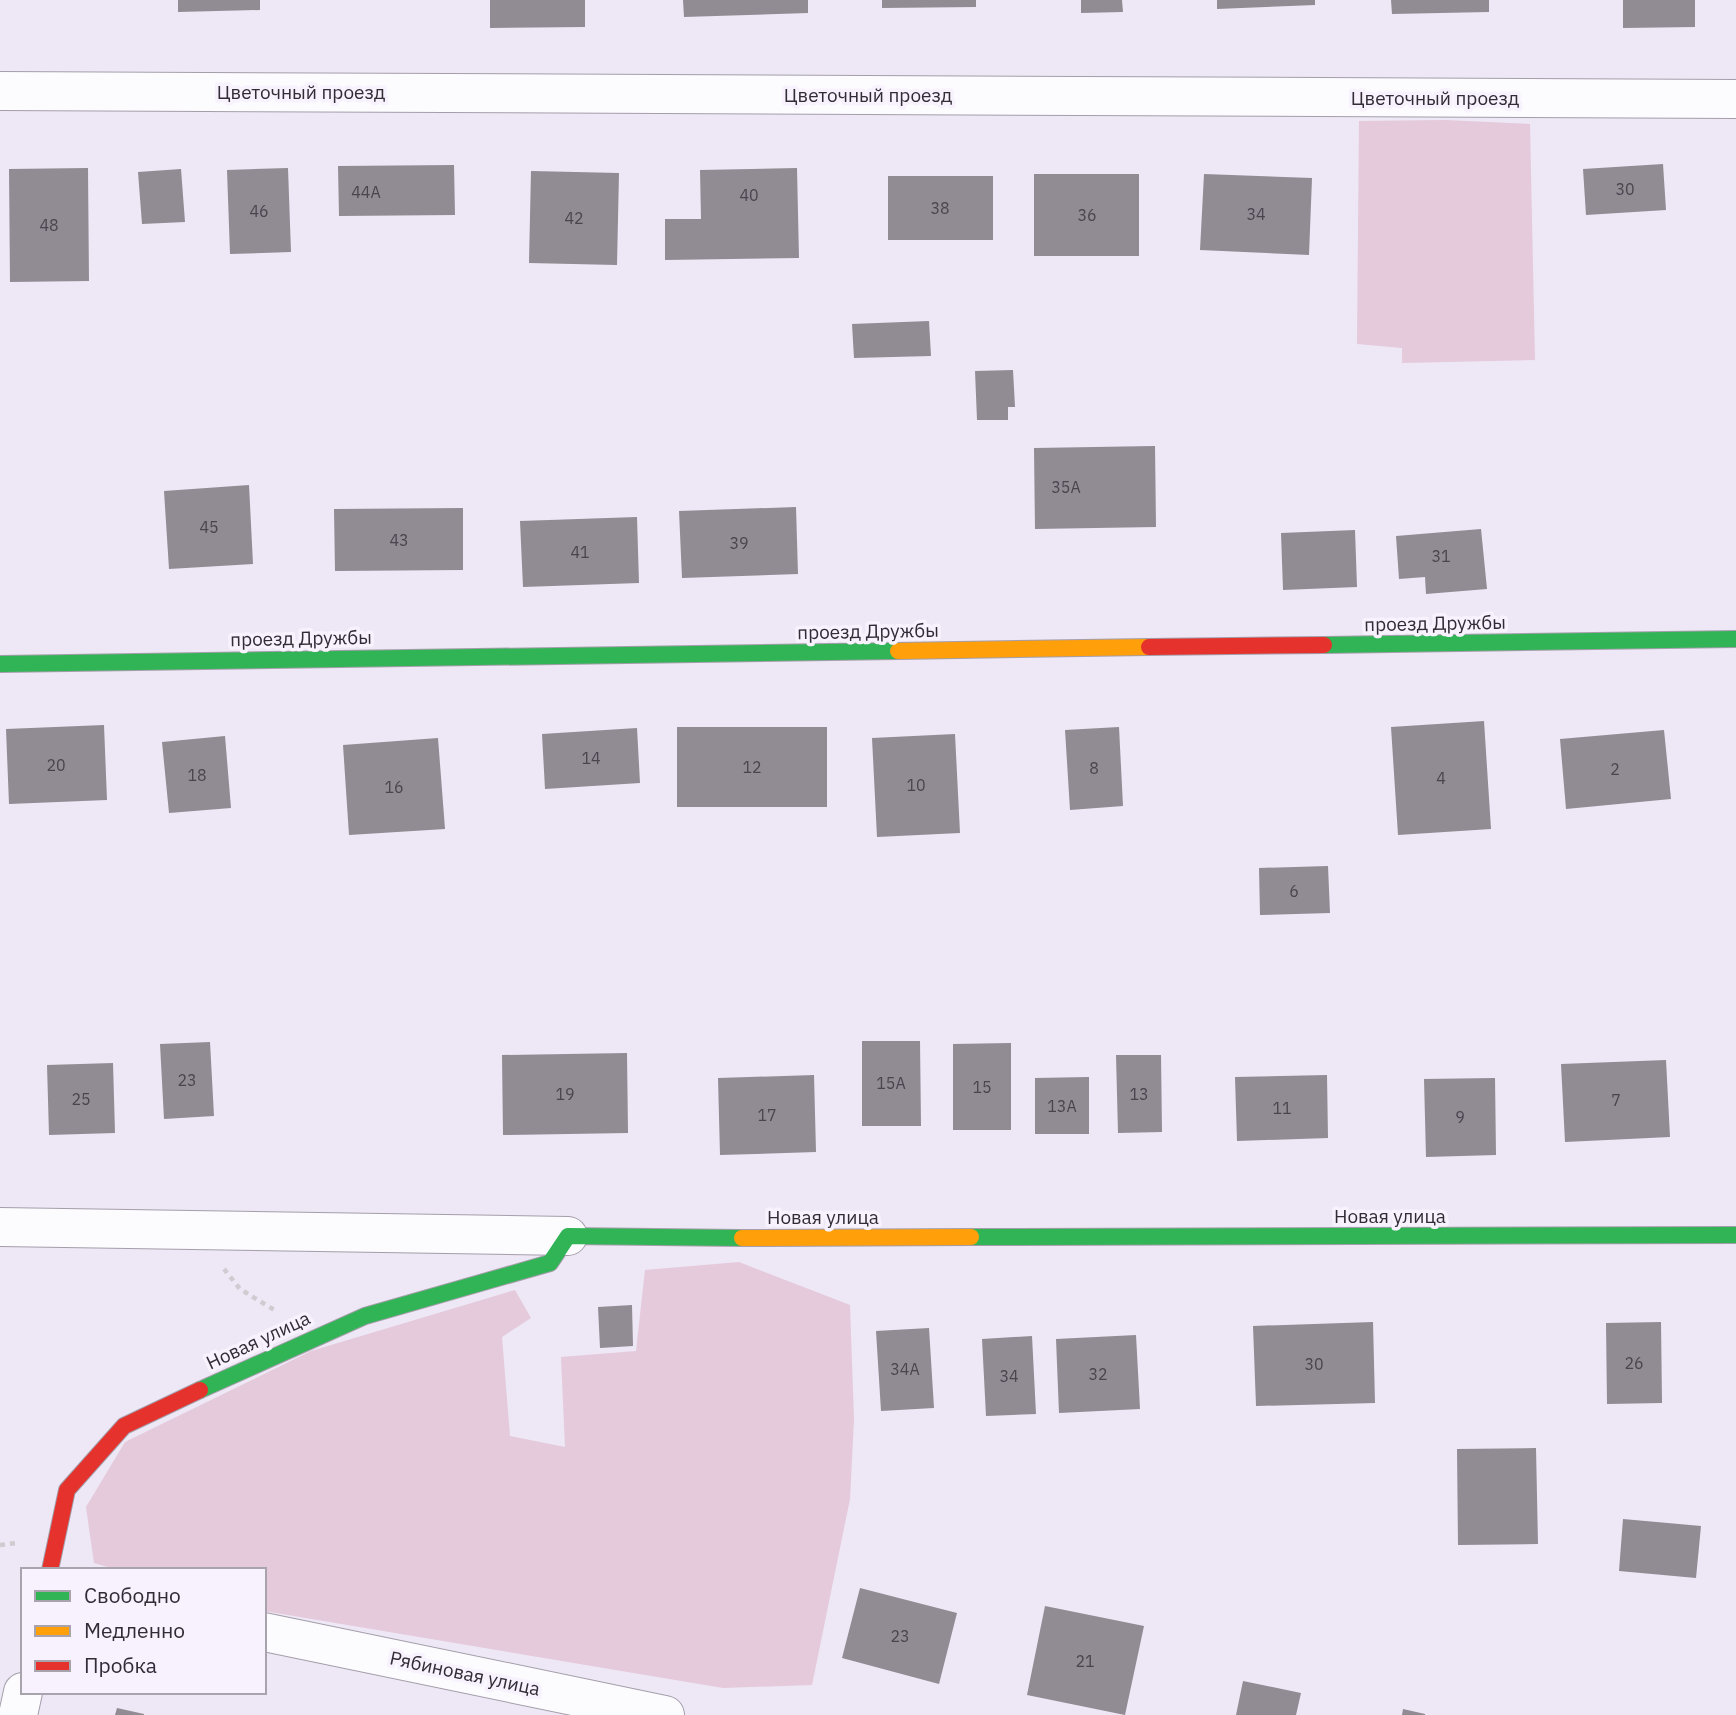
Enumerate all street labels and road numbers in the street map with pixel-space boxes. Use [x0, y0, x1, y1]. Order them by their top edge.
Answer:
street label: Цветочный проезд [217, 80, 385, 104]
street label: Цветочный проезд [784, 83, 952, 107]
street label: Цветочный проезд [1351, 86, 1519, 110]
street label: проезд Дружбы [1364, 610, 1506, 636]
street label: проезд Дружбы [797, 618, 939, 644]
street label: проезд Дружбы [230, 625, 372, 651]
street label: Новая улица [1334, 1204, 1446, 1228]
street label: Новая улица [767, 1205, 879, 1229]
street label: Новая улица [202, 1305, 314, 1375]
street label: Рябиновая улица [388, 1645, 542, 1701]

